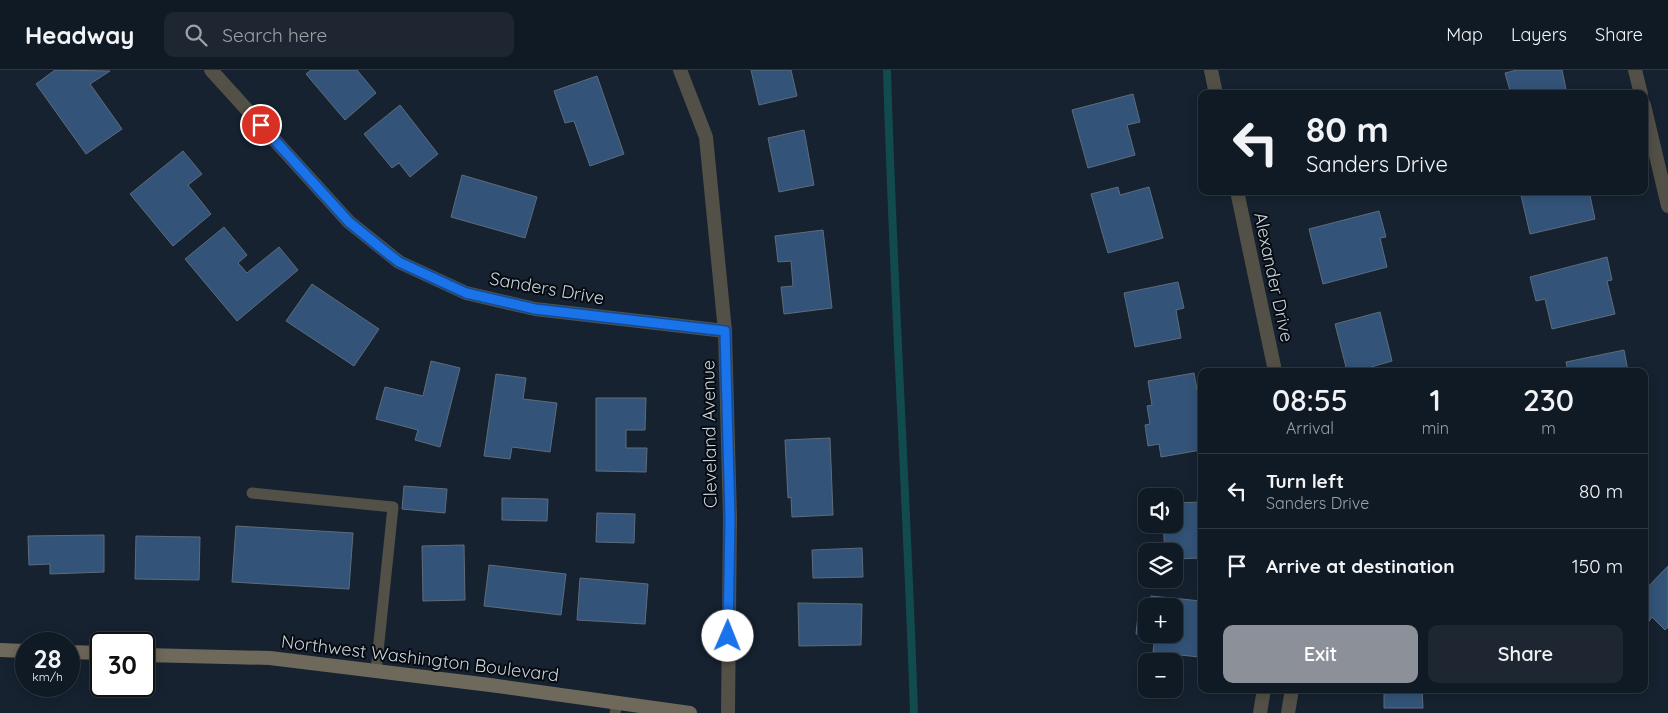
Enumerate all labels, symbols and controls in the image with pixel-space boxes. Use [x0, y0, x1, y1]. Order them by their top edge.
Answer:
search box [164, 12, 514, 57]
text: Headway [25, 20, 134, 50]
icon: search [182, 21, 210, 49]
text: Search here [222, 23, 327, 47]
text: Map [1446, 23, 1483, 46]
text: Layers [1511, 23, 1567, 46]
text: Share [1595, 23, 1643, 46]
pin [240, 104, 282, 146]
text: 80 m [1306, 107, 1389, 151]
icon: left [1223, 110, 1288, 175]
icon: arrive [247, 111, 275, 139]
text: Sanders Drive [1306, 150, 1448, 178]
street label: Alexander Drive [1249, 210, 1299, 344]
street label: Sanders Drive [488, 267, 606, 309]
street label: Cleveland Avenue [696, 360, 722, 508]
text: 08:55 [1272, 381, 1348, 419]
text: 1 [1430, 381, 1441, 419]
text: 230 [1523, 381, 1574, 419]
text: Arrival [1286, 418, 1334, 438]
text: min [1422, 418, 1449, 438]
text: m [1541, 418, 1556, 438]
text: Turn left [1266, 469, 1344, 493]
icon: left [1223, 477, 1251, 505]
text: 80 m [1579, 479, 1623, 503]
map controls [1138, 488, 1183, 698]
button: sound [1138, 488, 1183, 533]
text: Sanders Drive [1266, 493, 1369, 513]
button: layers [1138, 543, 1183, 588]
icon: arrive [1223, 552, 1251, 580]
text: Arrive at destination [1266, 554, 1455, 578]
text: 150 m [1572, 554, 1623, 578]
button: + [1138, 598, 1183, 643]
position arrow [701, 609, 753, 661]
button: Exit [1223, 625, 1418, 683]
button: Share [1428, 625, 1623, 683]
street label: Northwest Washington Boulevard [280, 630, 560, 686]
speed limit sign: 30 [90, 632, 155, 697]
text: 28 [34, 643, 61, 674]
button: − [1138, 653, 1183, 698]
text: km/h [32, 669, 63, 684]

